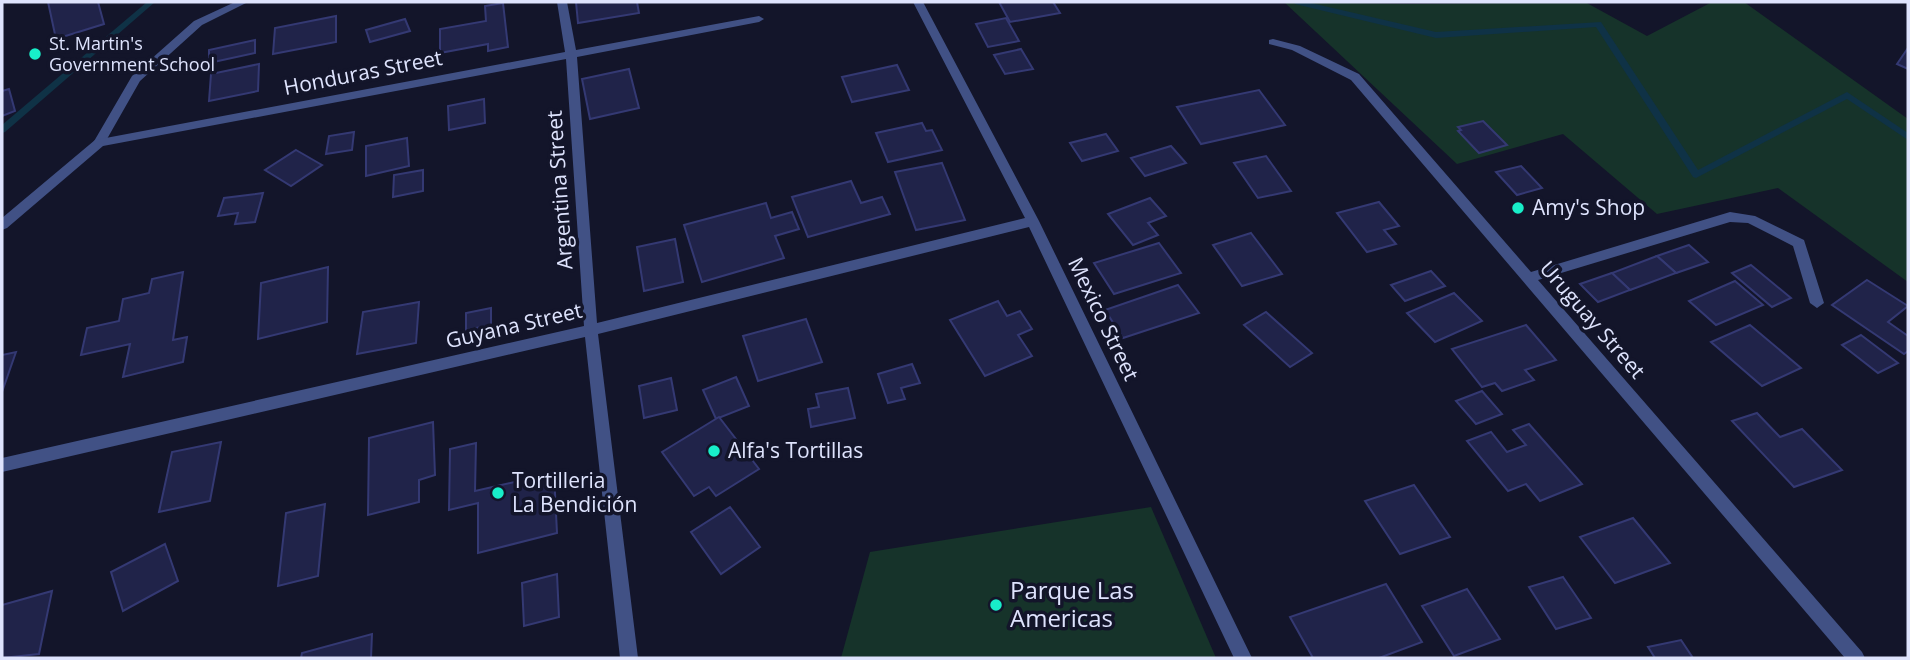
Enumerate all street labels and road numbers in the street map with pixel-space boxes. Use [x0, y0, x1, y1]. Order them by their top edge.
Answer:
street label: Honduras Street [281, 43, 445, 101]
street label: Argentina Street [539, 110, 579, 271]
street label: Mexico Street [1062, 252, 1146, 385]
street label: Uruguay Street [1534, 255, 1652, 384]
street label: Guyana Street [443, 296, 585, 354]

